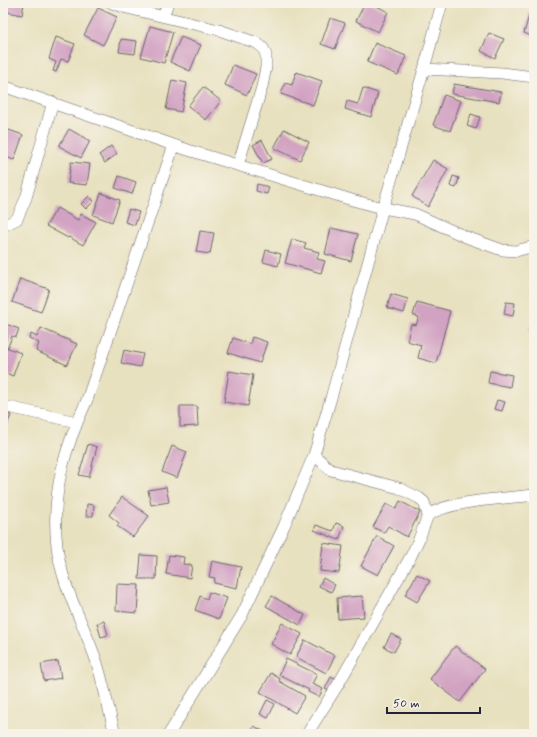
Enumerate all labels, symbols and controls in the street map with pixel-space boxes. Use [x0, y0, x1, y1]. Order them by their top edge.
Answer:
scale bar [387, 689, 480, 715]
text: 50 m [393, 696, 420, 712]

